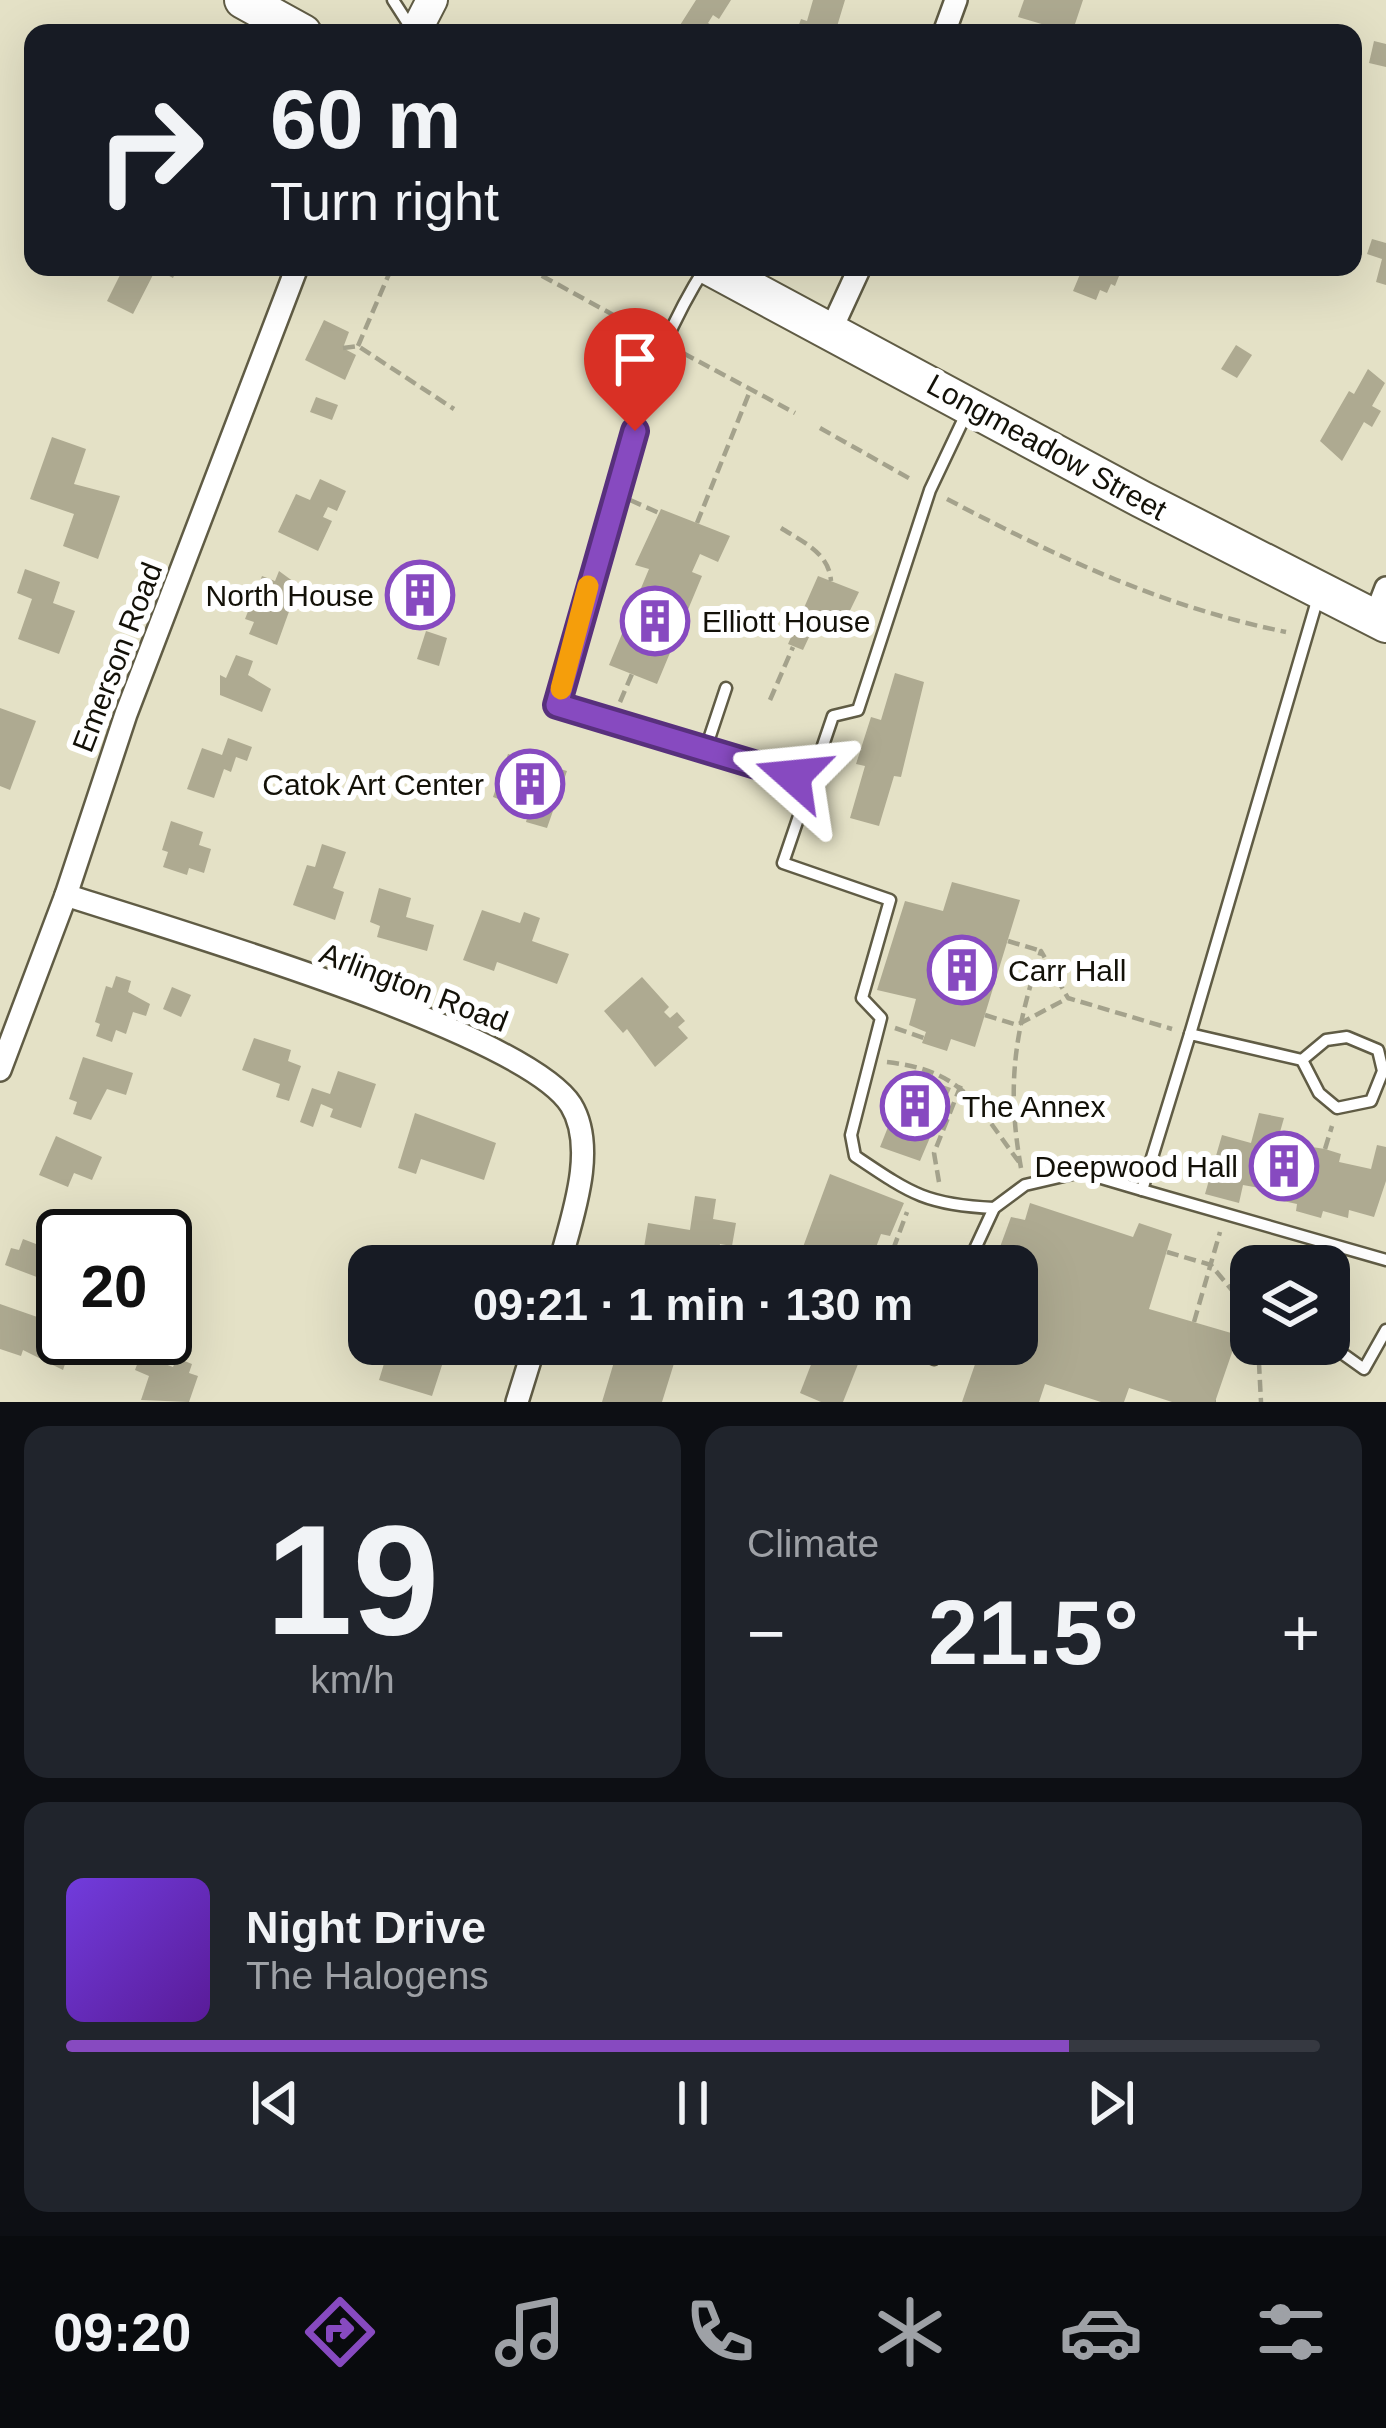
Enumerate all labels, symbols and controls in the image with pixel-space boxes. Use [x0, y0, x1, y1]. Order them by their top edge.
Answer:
icon: right [72, 72, 228, 228]
text: 60 m [270, 72, 461, 166]
text: Turn right [270, 171, 499, 231]
pin [584, 308, 686, 431]
icon: arrive [602, 326, 668, 392]
street label: Longmeadow Street [922, 367, 1173, 527]
street label: Emerson Road [66, 558, 168, 756]
building icon: North House [385, 560, 455, 630]
place label: North House [206, 579, 374, 612]
building icon: Elliott House [620, 586, 690, 656]
place label: Elliott House [702, 605, 870, 638]
position arrow [730, 713, 856, 839]
building icon: Catok Art Center [495, 749, 565, 819]
place label: Catok Art Center [262, 768, 484, 801]
building icon: Carr Hall [927, 935, 997, 1005]
street label: Arlington Road [315, 936, 513, 1038]
place label: Carr Hall [1008, 954, 1126, 987]
building icon: The Annex [880, 1071, 950, 1141]
place label: The Annex [962, 1090, 1105, 1123]
building icon: Deepwood Hall [1249, 1131, 1319, 1201]
place label: Deepwood Hall [1035, 1150, 1238, 1183]
speed limit sign: 20 [36, 1209, 192, 1365]
map controls [1230, 1245, 1350, 1365]
button: layers [1230, 1245, 1350, 1365]
text: 09:21 · 1 min · 130 m [473, 1279, 913, 1330]
text: 19 [266, 1493, 439, 1667]
text: Climate [747, 1522, 879, 1565]
text: 21.5° [928, 1583, 1139, 1683]
text: − [747, 1596, 786, 1670]
text: + [1281, 1596, 1320, 1670]
text: km/h [310, 1658, 395, 1701]
text: Night Drive [246, 1902, 486, 1953]
text: The Halogens [246, 1954, 489, 1997]
icon: previous [242, 2070, 308, 2136]
icon: pause [660, 2070, 726, 2136]
icon: next [1078, 2070, 1144, 2136]
icon: directions [298, 2290, 382, 2374]
icon: music [488, 2290, 572, 2374]
icon: phone [678, 2290, 762, 2374]
icon: climate [868, 2290, 952, 2374]
icon: car [1059, 2290, 1143, 2374]
icon: filters [1249, 2290, 1333, 2374]
text: 09:20 [53, 2302, 191, 2362]

